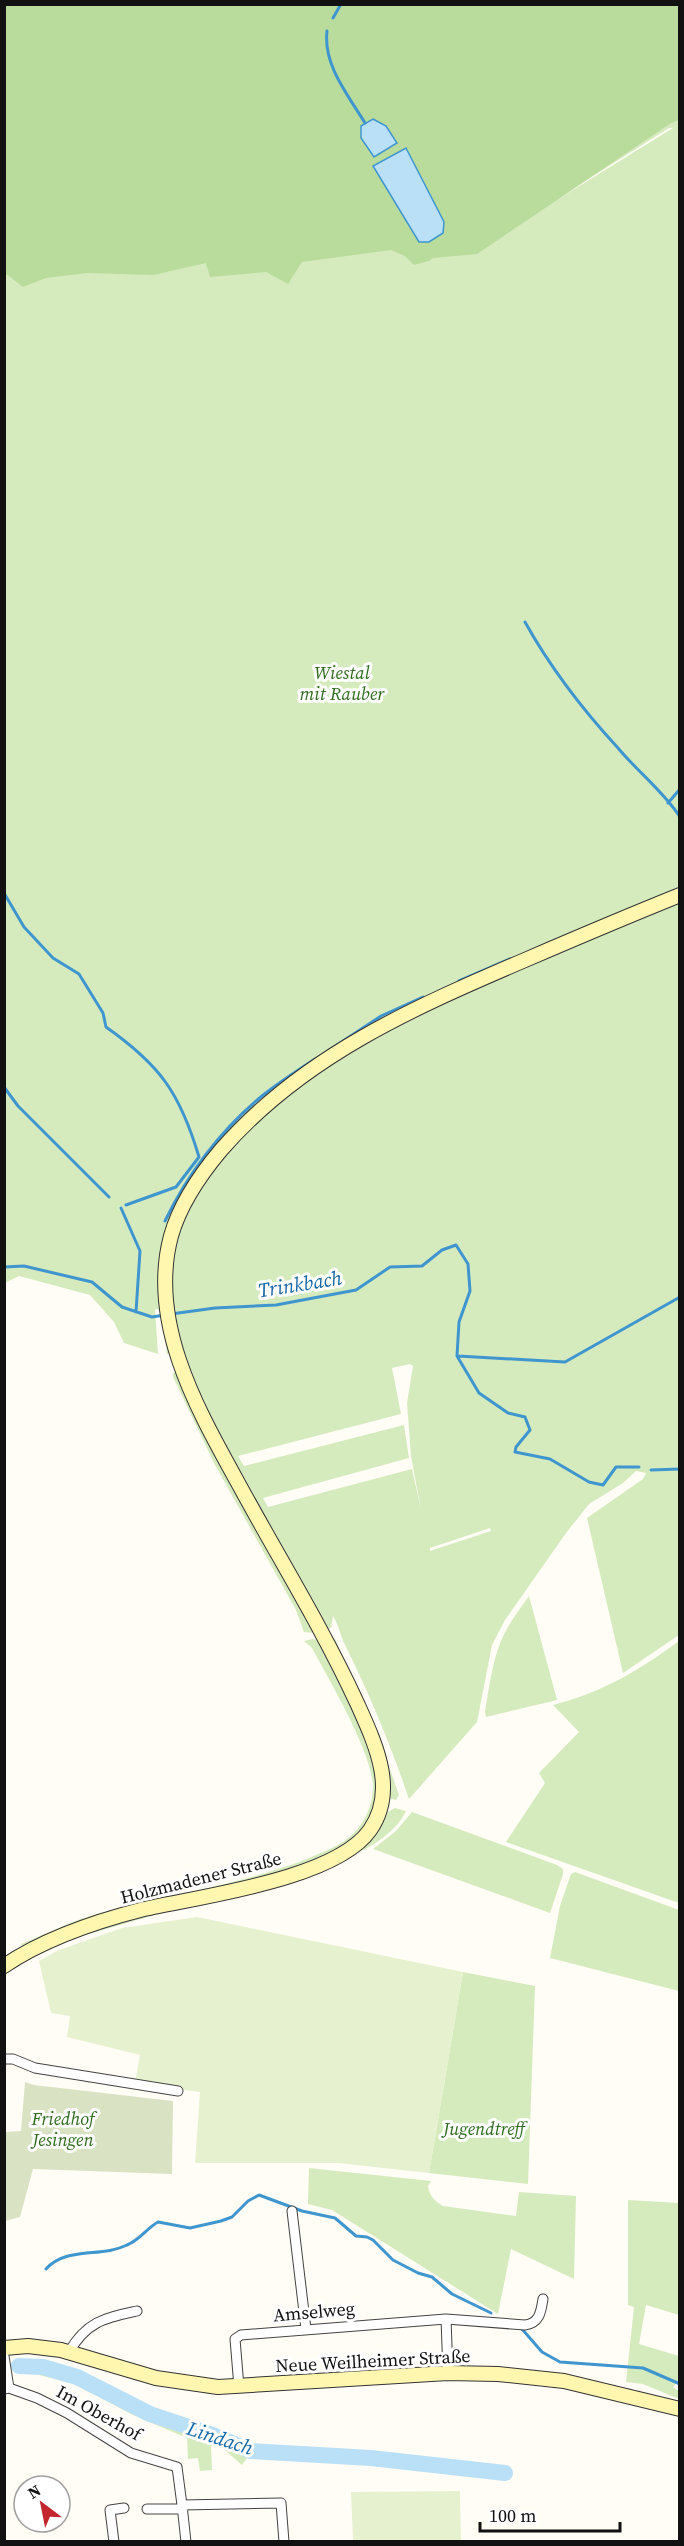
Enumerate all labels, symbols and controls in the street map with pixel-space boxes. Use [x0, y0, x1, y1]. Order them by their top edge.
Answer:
park label: Wiestal mit Rauber [300, 660, 385, 706]
water label: Trinkbach [256, 1264, 344, 1304]
street label: Holzmadener Straße [118, 1845, 284, 1910]
park label: Friedhof Jesingen [29, 2106, 98, 2152]
park label: Jugendtreff [440, 2116, 528, 2141]
street label: Amselweg [272, 2295, 356, 2328]
street label: Neue Weilheimer Straße [275, 2343, 471, 2378]
street label: Im Oberhof [52, 2379, 148, 2447]
water label: Lindach [182, 2414, 257, 2462]
north arrow [12, 2474, 72, 2534]
text: N [23, 2479, 45, 2504]
scale bar [480, 2495, 620, 2533]
text: 100 m [489, 2503, 536, 2528]

